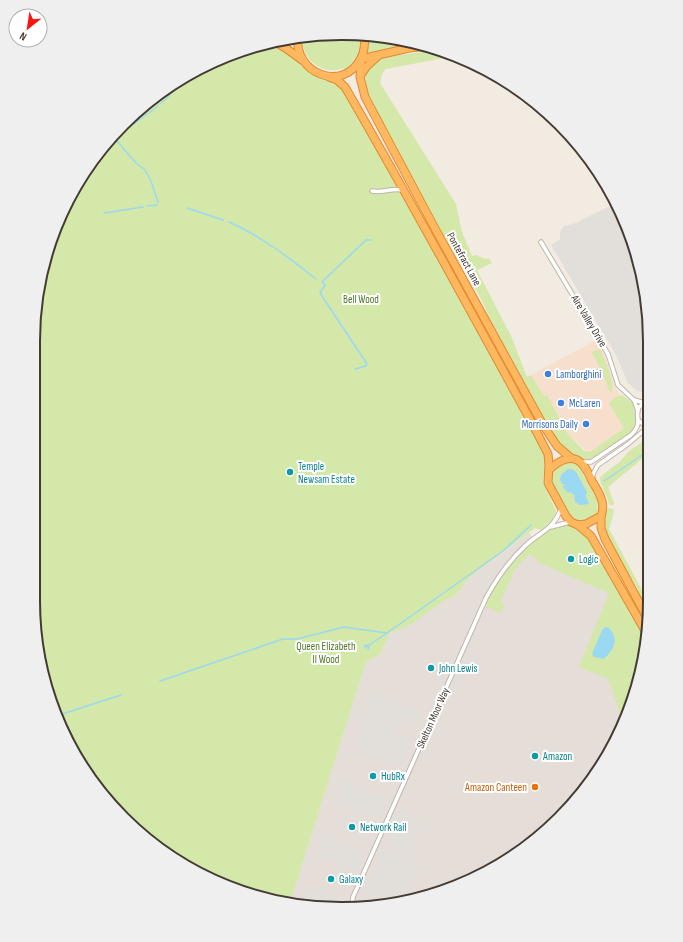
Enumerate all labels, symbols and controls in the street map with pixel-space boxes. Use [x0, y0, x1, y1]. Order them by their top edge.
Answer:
north arrow [8, 8, 48, 48]
text: N [17, 29, 29, 43]
street label: Pontefract Lane [444, 230, 484, 288]
street label: Aire Valley Drive [568, 292, 610, 349]
park label: Bell Wood [343, 293, 379, 306]
place label: Lamborghini [556, 368, 601, 381]
marker: Lamborghini [543, 369, 553, 379]
place label: McLaren [569, 397, 601, 410]
marker: McLaren [556, 398, 566, 408]
place label: Morrisons Daily [522, 418, 579, 431]
marker: Morrisons Daily [581, 419, 591, 429]
place label: Temple Newsam Estate [298, 460, 355, 486]
marker: Temple Newsam Estate [285, 467, 295, 477]
place label: Logic [579, 553, 598, 566]
marker: Logic [566, 554, 576, 564]
park label: Queen Elizabeth II Wood [296, 640, 356, 666]
place label: John Lewis [438, 662, 478, 675]
marker: John Lewis [426, 663, 436, 673]
street label: Skelton Moor Way [414, 685, 453, 750]
place label: Amazon [542, 750, 573, 763]
marker: Amazon [530, 751, 540, 761]
place label: HubRx [381, 770, 405, 783]
marker: HubRx [368, 771, 378, 781]
place label: Amazon Canteen [464, 781, 527, 794]
marker: Amazon Canteen [530, 782, 540, 792]
place label: Network Rail [360, 821, 406, 834]
marker: Network Rail [347, 822, 357, 832]
place label: Galaxy [339, 873, 364, 886]
marker: Galaxy [326, 874, 336, 884]

